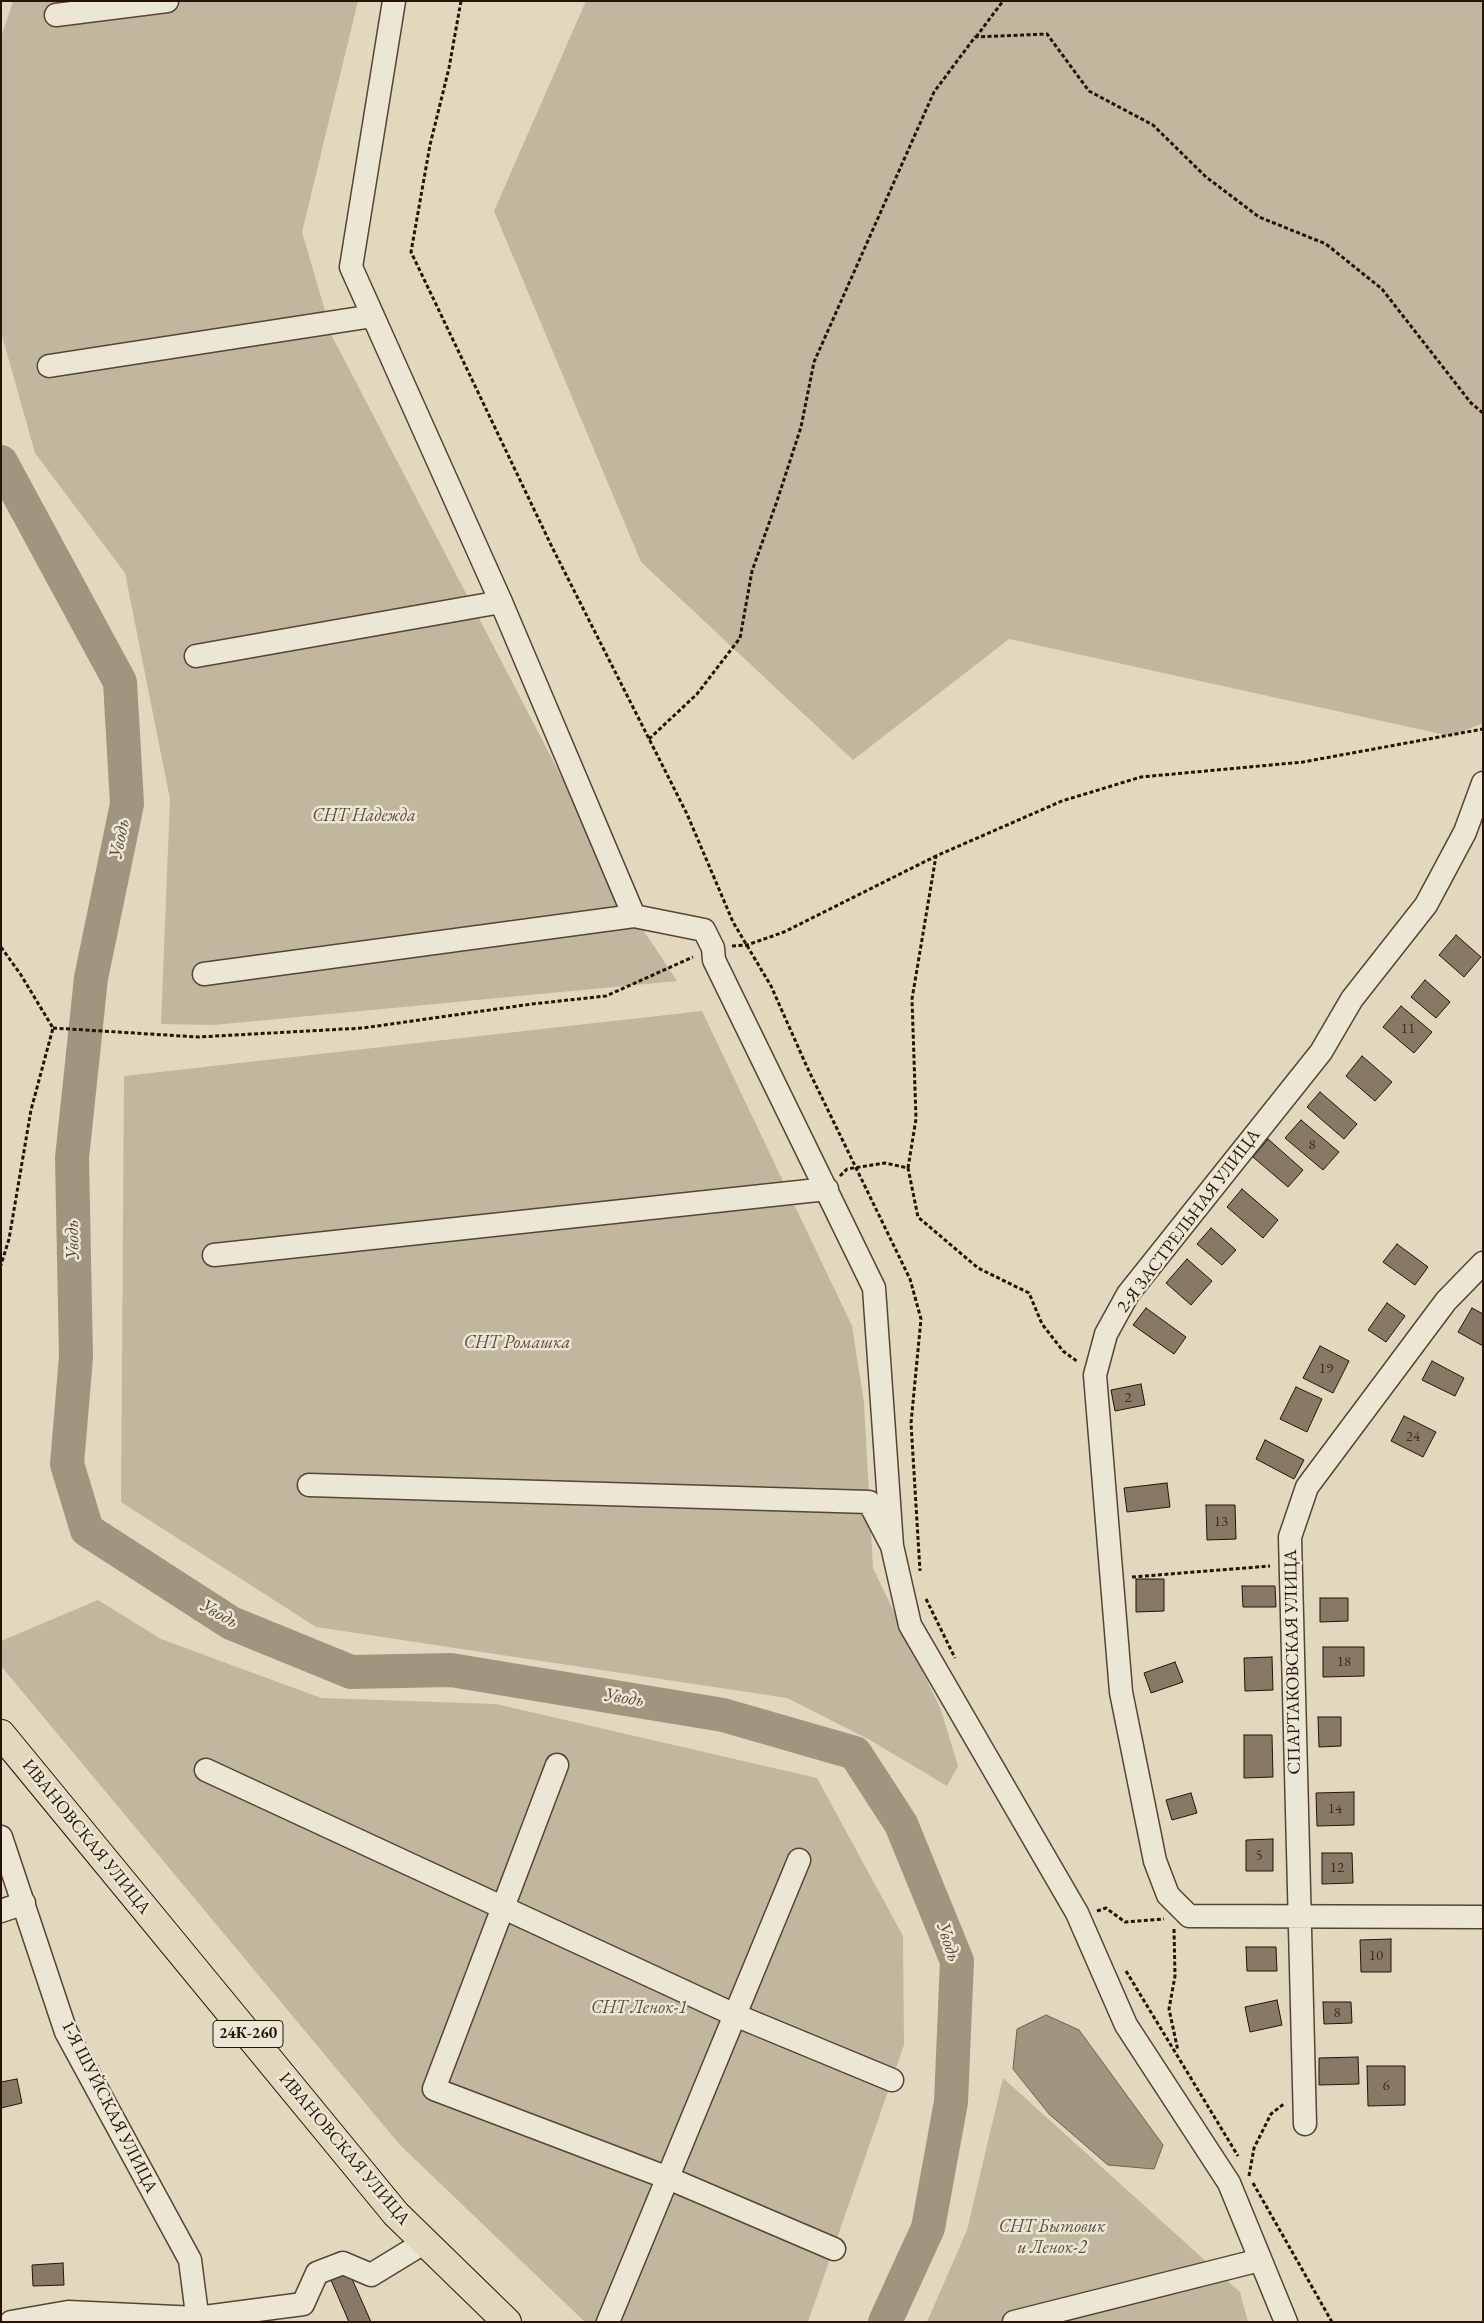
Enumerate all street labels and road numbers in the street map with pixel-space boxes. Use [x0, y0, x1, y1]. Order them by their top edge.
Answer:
street label: 2-Я ЗАСТРЕЛЬНАЯ УЛИЦА [1113, 1125, 1265, 1317]
street label: СПАРТАКОВСКАЯ УЛИЦА [1280, 1549, 1306, 1775]
street label: ИВАНОВСКАЯ УЛИЦА [17, 1755, 155, 1919]
street label: 1-Я ШУЙСКАЯ УЛИЦА [56, 2017, 162, 2197]
road number: 24К-260 [213, 2020, 283, 2048]
street label: ИВАНОВСКАЯ УЛИЦА [274, 2068, 414, 2230]

